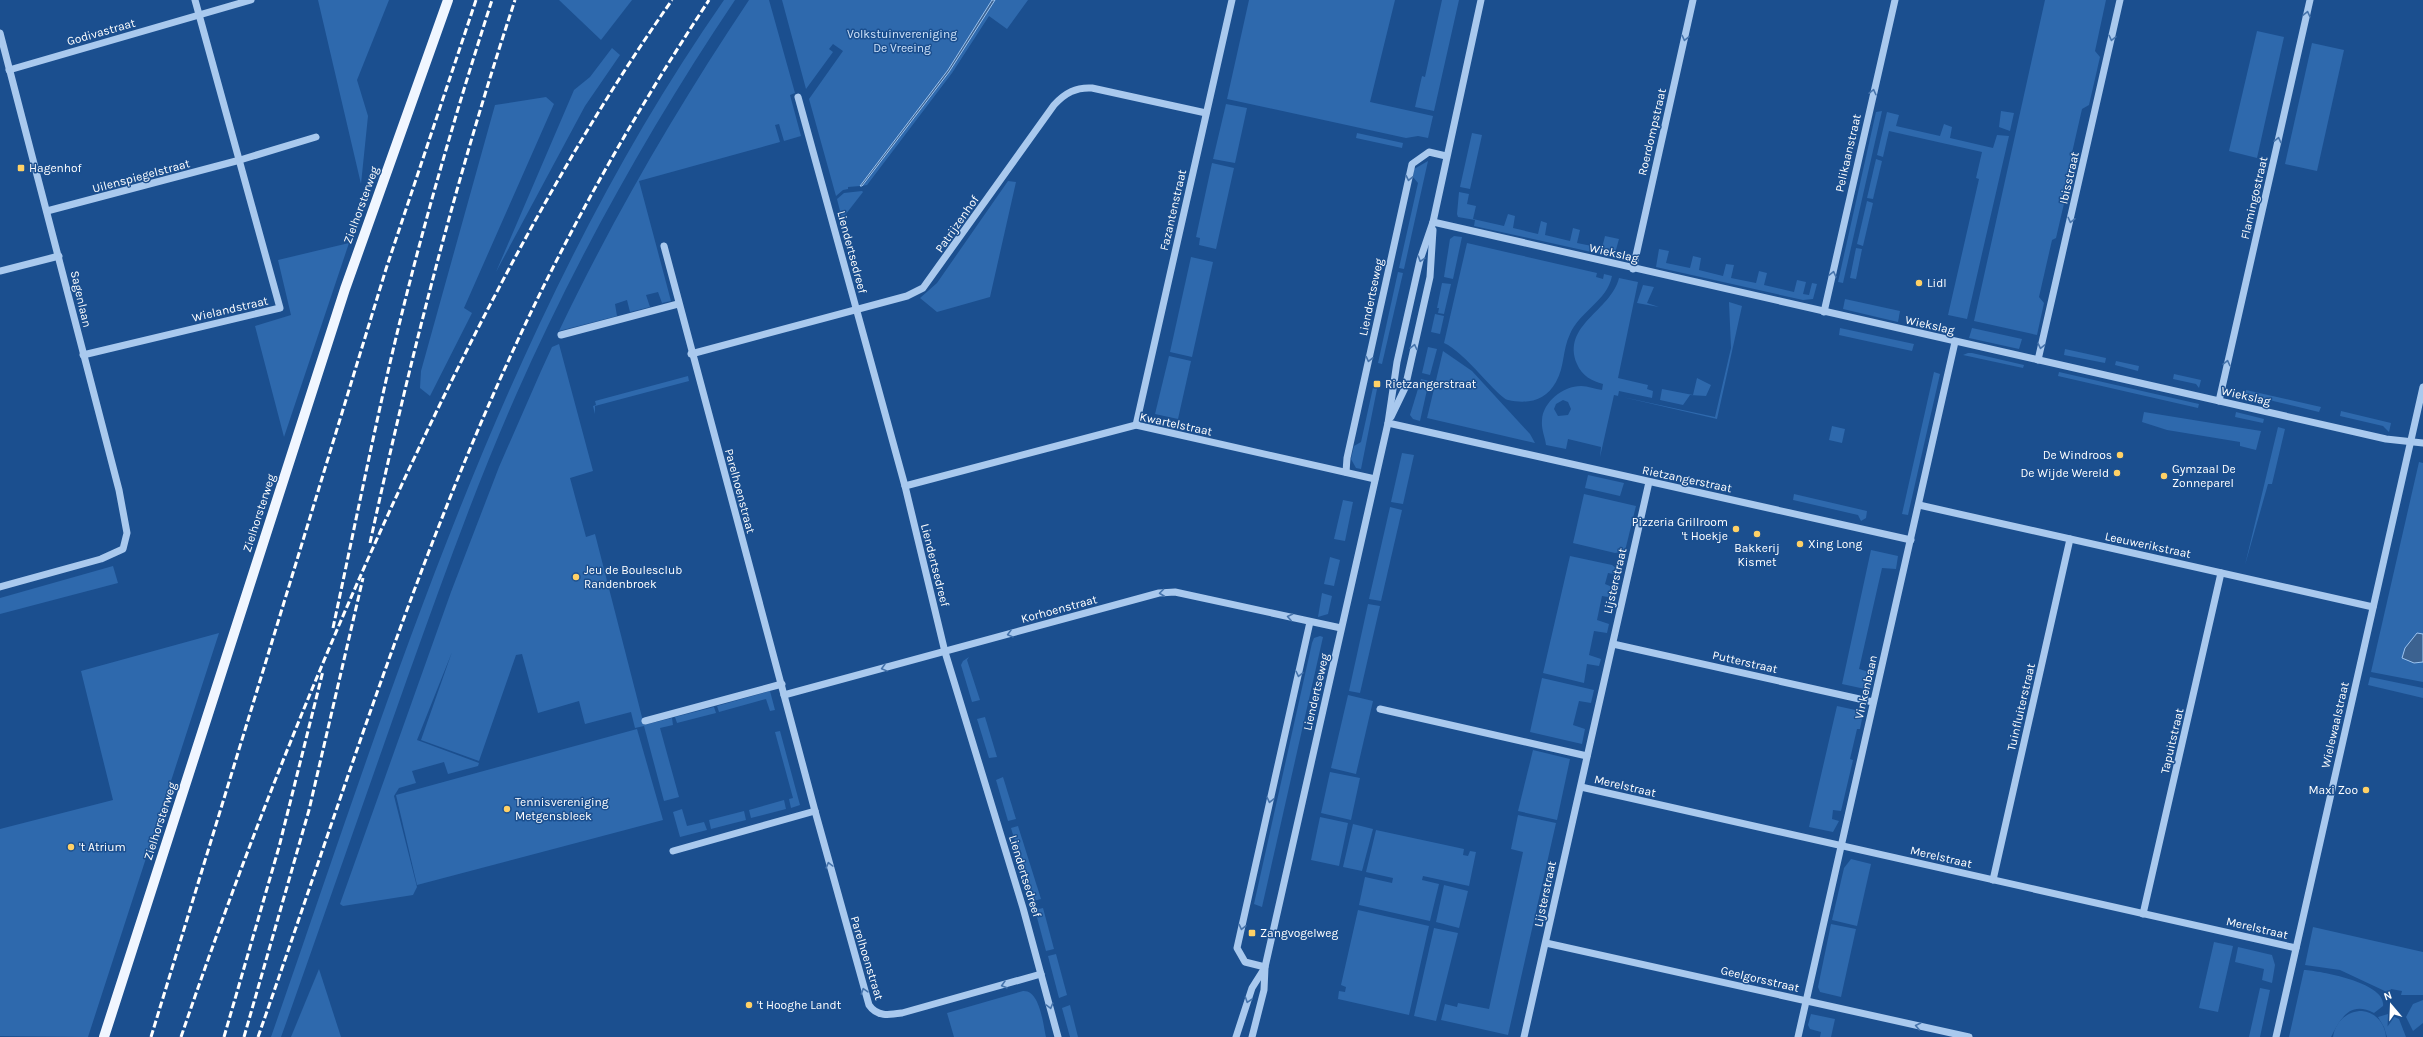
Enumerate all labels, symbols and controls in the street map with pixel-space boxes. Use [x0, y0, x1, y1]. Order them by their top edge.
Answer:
one-way arrow [2302, 10, 2310, 17]
street label: Godivastraat [65, 15, 137, 48]
park label: Volkstuinvereniging De Vreeing [847, 27, 957, 55]
one-way arrow [1681, 35, 1689, 41]
one-way arrow [2108, 35, 2116, 41]
street label: Roerdompstraat [1635, 86, 1669, 177]
one-way arrow [1869, 89, 1877, 96]
street label: Pelikaanstraat [1832, 112, 1864, 193]
one-way arrow [2273, 137, 2282, 144]
street label: Ibisstraat [2056, 150, 2082, 206]
street label: Flamingostraat [2238, 155, 2270, 241]
street label: Uilenspiegelstraat [91, 156, 192, 196]
place label: Hagenhof [29, 161, 83, 175]
marker: Hagenhof [16, 163, 26, 173]
street label: Zielhorsterweg [341, 164, 382, 246]
street label: Fazantenstraat [1157, 168, 1189, 252]
one-way arrow [1405, 175, 1413, 181]
street label: Patrijzenhof [932, 192, 982, 255]
street label: Liendertsedreef [834, 209, 870, 296]
one-way arrow [2067, 216, 2075, 223]
street label: Wiekslag [1588, 241, 1640, 266]
one-way arrow [1417, 255, 1426, 262]
street label: Liendertseweg [1356, 257, 1386, 337]
street label: Sagenlaan [68, 269, 94, 329]
one-way arrow [1828, 271, 1836, 277]
place label: Lidl [1927, 276, 1947, 290]
marker: Lidl [1914, 278, 1924, 288]
street label: Wielandstraat [191, 293, 270, 325]
street label: Wiekslag [1904, 313, 1956, 338]
one-way arrow [1410, 343, 1418, 350]
one-way arrow [2038, 343, 2046, 349]
one-way arrow [1365, 356, 1373, 363]
one-way arrow [2223, 360, 2231, 366]
place label: Rietzangerstraat [1385, 377, 1477, 391]
marker: Rietzangerstraat [1372, 379, 1382, 389]
street label: Wiekslag [2220, 384, 2272, 409]
street label: Kwartelstraat [1138, 409, 1214, 439]
street label: Parelhoenstraat [722, 447, 758, 535]
place label: De Windroos [2043, 448, 2112, 462]
marker: De Windroos [2115, 450, 2125, 460]
place label: Gymzaal De Zonneparel [2172, 462, 2236, 490]
street label: Rietzangerstraat [1641, 463, 1734, 495]
place label: De Wijde Wereld [2020, 466, 2109, 480]
marker: De Wijde Wereld [2112, 468, 2122, 478]
marker: Gymzaal De Zonneparel [2159, 471, 2169, 481]
street label: Zielhorsterweg [240, 472, 278, 554]
place label: Pizzeria Grillroom 't Hoekje [1632, 515, 1728, 543]
street label: Liendertsedreef [918, 522, 952, 609]
marker: Pizzeria Grillroom 't Hoekje [1731, 524, 1741, 534]
marker: Bakkerij Kismet [1752, 529, 1762, 539]
street label: Leeuwerikstraat [2104, 529, 2193, 561]
place label: Xing Long [1808, 537, 1863, 551]
marker: Xing Long [1795, 539, 1805, 549]
place label: Bakkerij Kismet [1734, 541, 1780, 569]
street label: Lijsterstraat [1601, 546, 1629, 615]
place label: Jeu de Boulesclub Randenbroek [584, 563, 682, 591]
marker: Jeu de Boulesclub Randenbroek [571, 572, 581, 582]
one-way arrow [1159, 588, 1165, 597]
street label: Korhoenstraat [1019, 592, 1099, 626]
one-way arrow [1286, 614, 1293, 622]
one-way arrow [1007, 629, 1014, 638]
street label: Putterstraat [1711, 648, 1779, 676]
street label: Liendertseweg [1300, 652, 1332, 732]
street label: Vinkenbaan [1852, 654, 1880, 720]
street label: Tuinfluiterstraat [2004, 661, 2038, 752]
one-way arrow [881, 663, 888, 672]
one-way arrow [1295, 670, 1303, 677]
street label: Wielewaalstraat [2318, 680, 2352, 770]
street label: Tapuitstraat [2158, 706, 2186, 775]
street label: Merelstraat [1593, 772, 1658, 800]
street label: Zielhorsterweg [141, 780, 179, 862]
place label: Maxi Zoo [2308, 783, 2358, 797]
marker: Maxi Zoo [2361, 785, 2371, 795]
place label: Tennisvereniging Metgensbleek [515, 795, 609, 823]
one-way arrow [1267, 797, 1275, 804]
marker: Tennisvereniging Metgensbleek [502, 804, 512, 814]
street label: Liendertsedreef [1006, 833, 1044, 920]
place label: 't Atrium [79, 840, 126, 854]
marker: 't Atrium [66, 842, 76, 852]
street label: Merelstraat [1909, 843, 1974, 871]
street label: Lijsterstraat [1531, 859, 1559, 928]
one-way arrow [826, 862, 834, 869]
street label: Parelhoenstraat [848, 914, 887, 1002]
street label: Merelstraat [2225, 914, 2290, 942]
one-way arrow [1239, 924, 1247, 931]
place label: Zangvogelweg [1260, 926, 1338, 940]
marker: Zangvogelweg [1247, 928, 1257, 938]
street label: Geelgorsstraat [1719, 963, 1801, 995]
one-way arrow [1001, 980, 1007, 988]
north arrow [2371, 985, 2411, 1025]
one-way arrow [860, 987, 869, 994]
text: N [2382, 989, 2394, 1003]
one-way arrow [1244, 997, 1253, 1004]
place label: 't Hooghe Landt [757, 998, 842, 1012]
marker: 't Hooghe Landt [744, 1000, 754, 1010]
one-way arrow [1045, 1002, 1054, 1009]
one-way arrow [1914, 1022, 1921, 1030]

